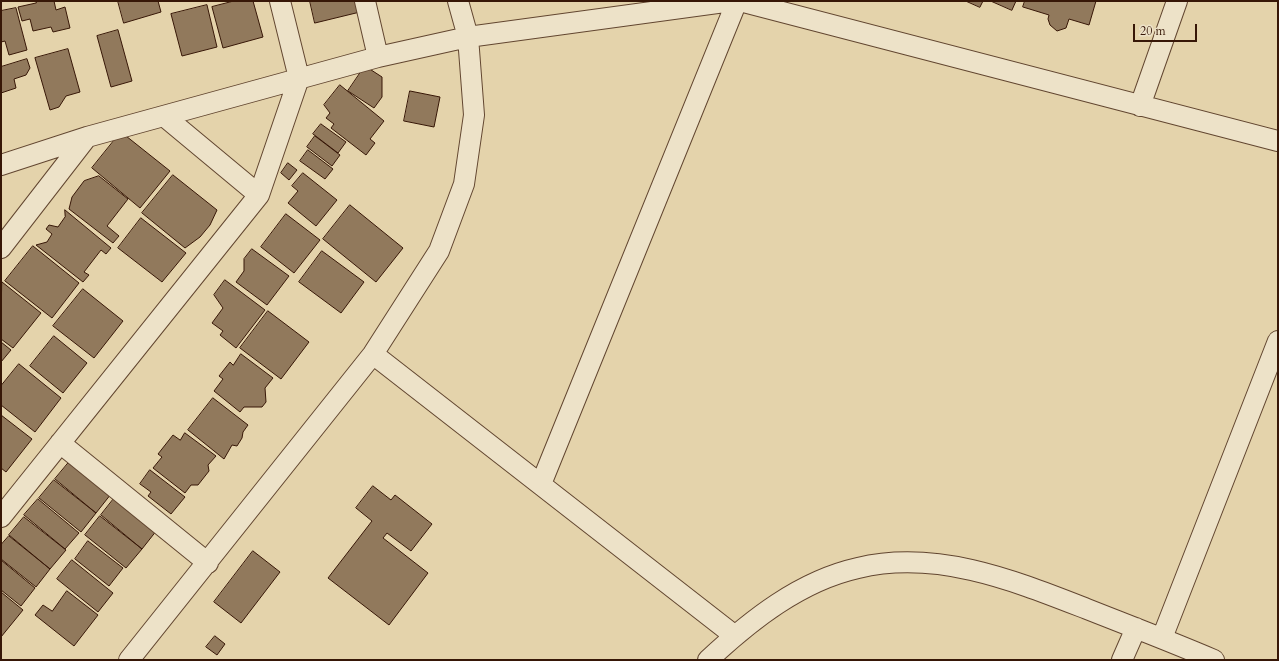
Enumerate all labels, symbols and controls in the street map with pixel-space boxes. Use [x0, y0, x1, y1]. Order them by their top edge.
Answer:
scale bar [1135, 16, 1199, 42]
text: 20 m [1140, 23, 1166, 39]

